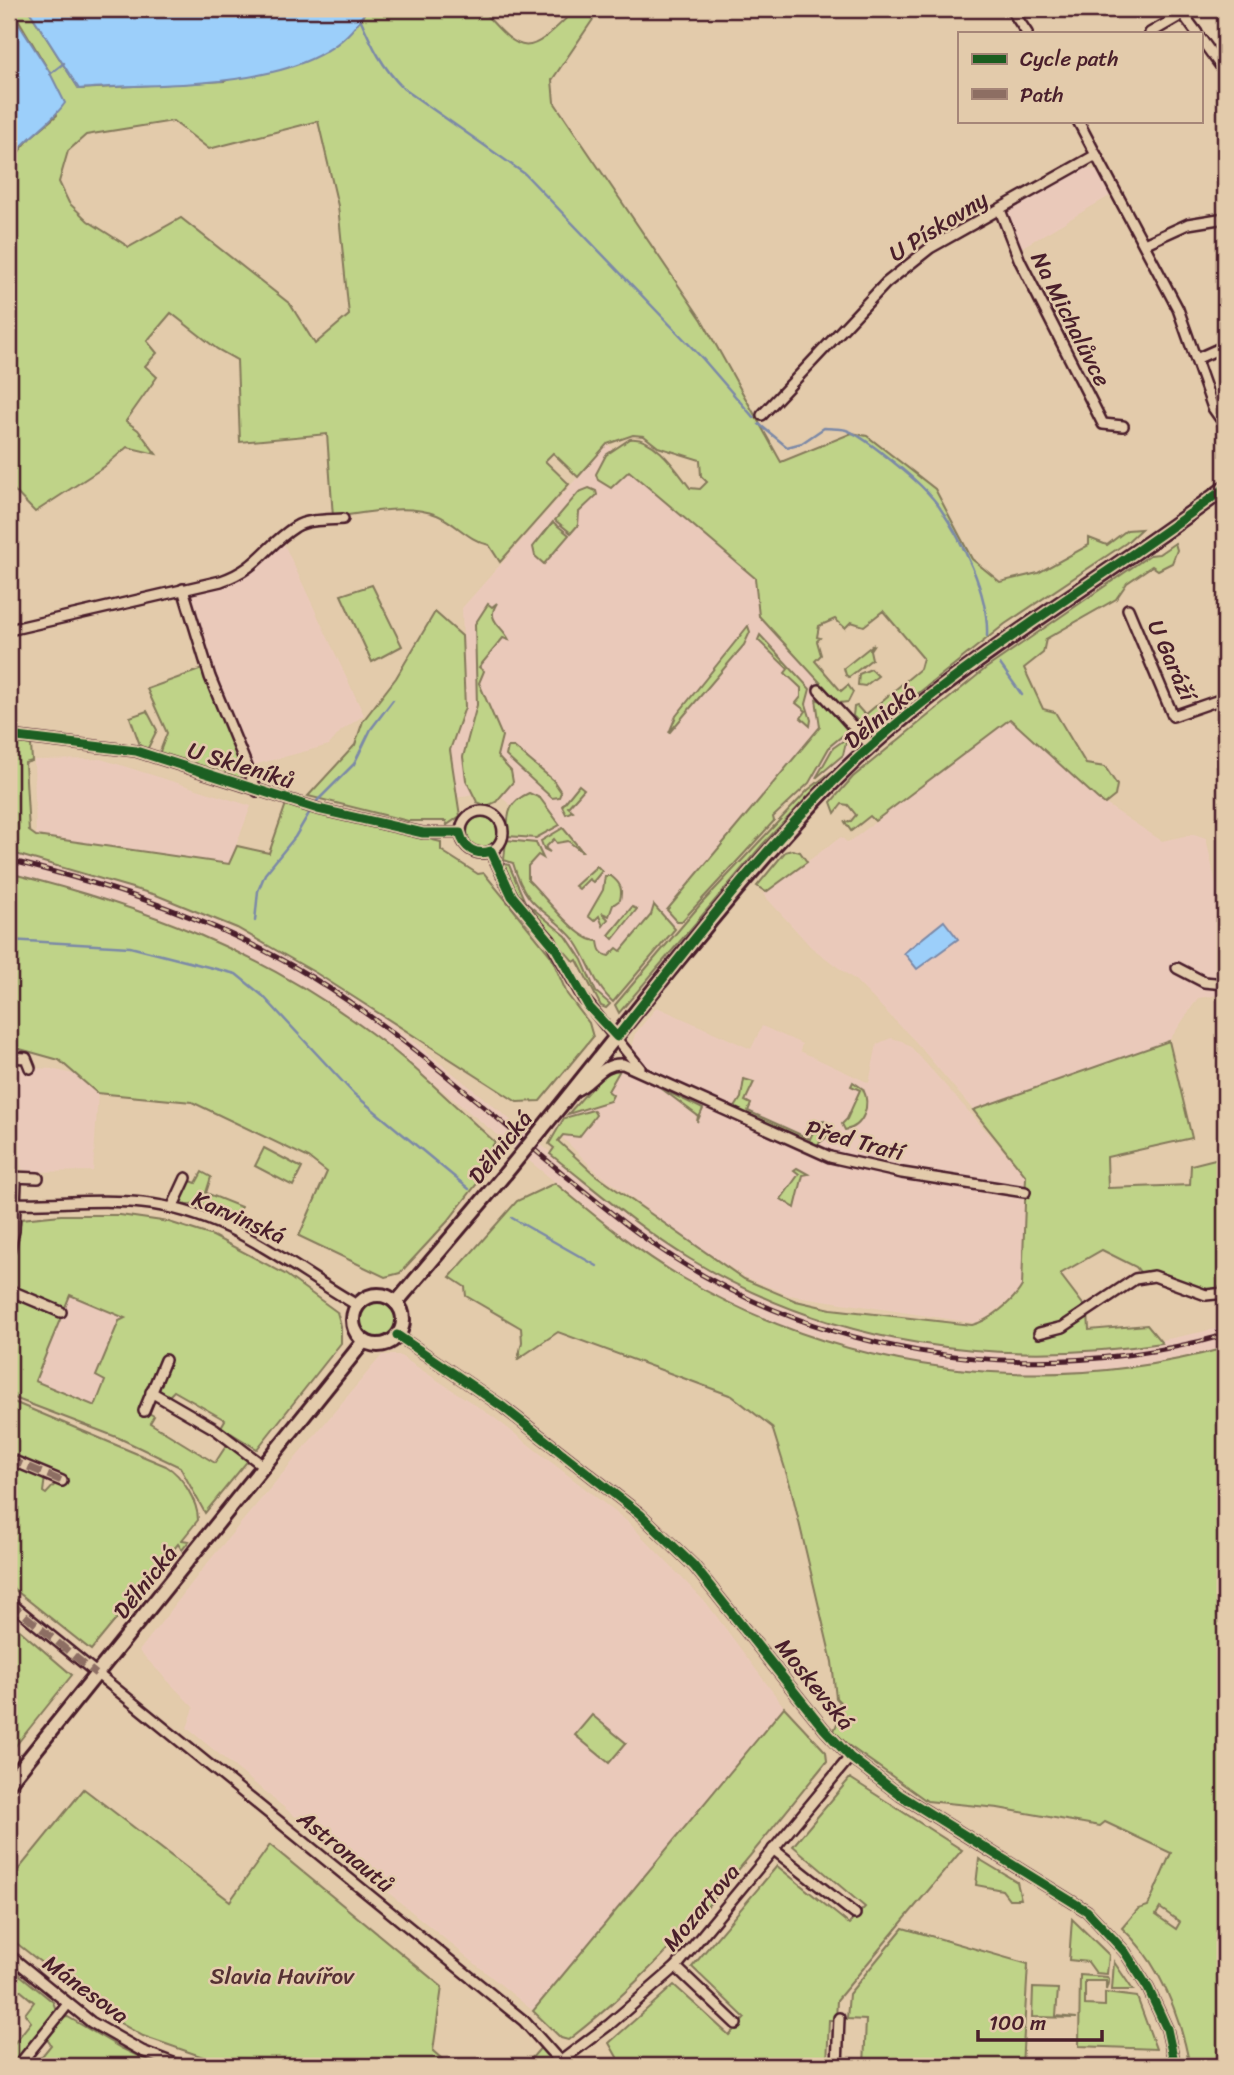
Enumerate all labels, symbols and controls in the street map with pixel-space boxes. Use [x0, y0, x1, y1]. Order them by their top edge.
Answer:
legend [958, 32, 1202, 122]
text: Cycle path [1020, 40, 1119, 78]
text: Path [1020, 76, 1063, 114]
street label: U Pískovny [880, 180, 996, 273]
street label: Na Michalůvce [1019, 244, 1122, 394]
street label: U Garáží [1135, 613, 1209, 710]
street label: Dělnická [834, 673, 926, 760]
street label: U Skleníků [182, 730, 300, 801]
street label: Dělnická [457, 1101, 543, 1194]
street label: Před Tratí [801, 1108, 911, 1174]
street label: Karvinská [185, 1179, 292, 1256]
street label: Dělnická [102, 1536, 188, 1629]
street label: Moskevská [764, 1629, 865, 1740]
street label: Astronautů [287, 1798, 404, 1904]
street label: Mozartova [652, 1854, 751, 1961]
street label: Mánesova [34, 1944, 138, 2035]
park label: Slavia Havířov [210, 1956, 355, 1997]
scale bar [978, 1998, 1103, 2042]
text: 100 m [989, 2004, 1046, 2042]

